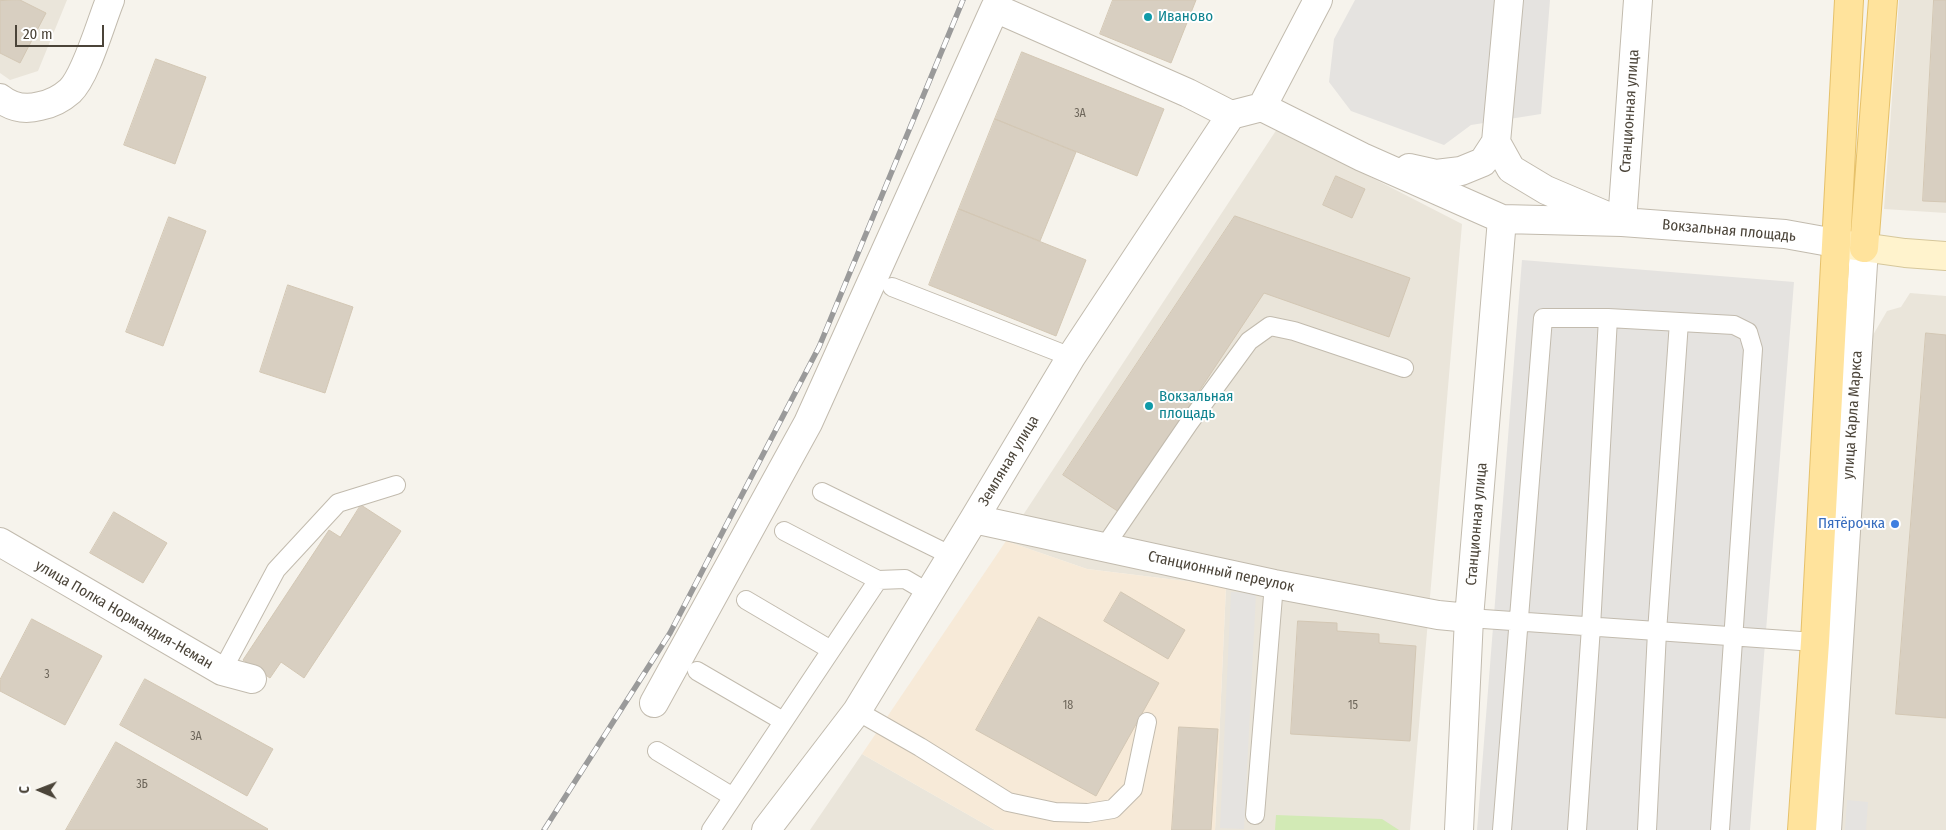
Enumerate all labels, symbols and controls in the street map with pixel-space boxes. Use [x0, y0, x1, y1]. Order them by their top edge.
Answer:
place label: Иваново [1158, 8, 1213, 26]
marker: Иваново [1142, 11, 1154, 23]
scale bar [18, 15, 106, 47]
text: 20 m [23, 25, 53, 43]
street label: Станционная улица [1617, 49, 1643, 173]
house number: 3А [1074, 107, 1086, 121]
street label: Вокзальная площадь [1661, 216, 1797, 246]
street label: улица Карла Маркса [1840, 350, 1866, 480]
place label: Вокзальная площадь [1159, 388, 1233, 423]
marker: Вокзальная площадь [1143, 400, 1155, 412]
street label: Земляная улица [975, 412, 1043, 510]
street label: Станционная улица [1463, 462, 1491, 586]
place label: Пятёрочка [1818, 515, 1885, 533]
marker: Пятёрочка [1889, 518, 1901, 530]
street label: Станционный переулок [1146, 548, 1296, 596]
street label: улица Полка Нормандия-Неман [32, 557, 216, 673]
house number: 3 [44, 668, 50, 682]
house number: 18 [1063, 699, 1073, 713]
house number: 15 [1348, 699, 1358, 713]
house number: 3А [190, 730, 202, 744]
north arrow [15, 765, 65, 815]
house number: 3Б [136, 778, 148, 792]
text: С [16, 786, 33, 794]

